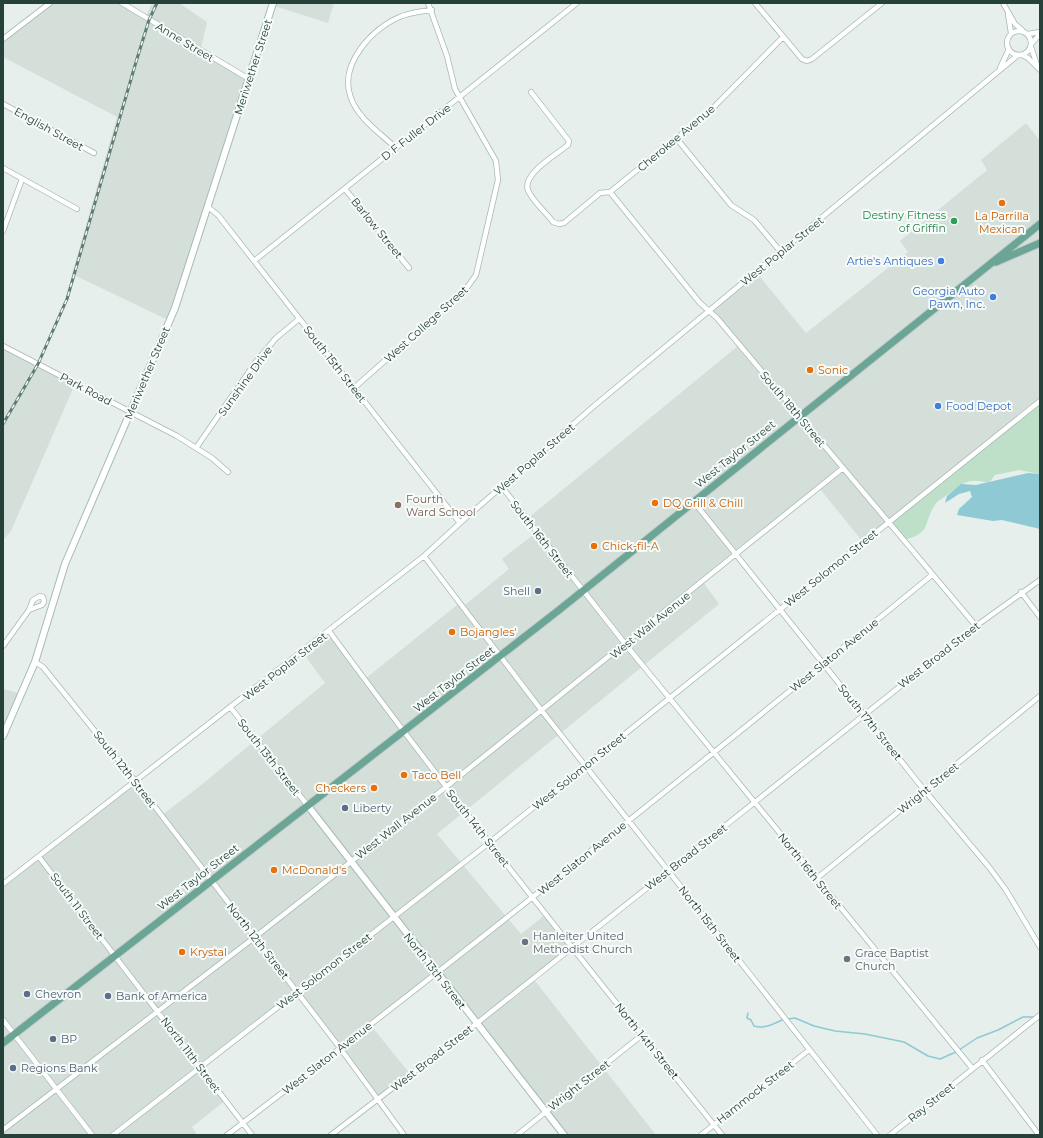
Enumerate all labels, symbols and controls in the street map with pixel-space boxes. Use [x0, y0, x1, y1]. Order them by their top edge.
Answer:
street label: Meriwether Street [231, 17, 275, 117]
street label: Anne Street [153, 19, 217, 65]
street label: D F Fuller Drive [378, 100, 454, 164]
street label: Cherokee Avenue [634, 101, 718, 175]
street label: English Street [12, 104, 87, 154]
street label: Barlow Street [348, 195, 406, 262]
marker: La Parrilla Mexican [997, 198, 1007, 208]
place label: Destiny Fitness of Griffin [862, 208, 947, 235]
place label: La Parrilla Mexican [975, 209, 1029, 236]
street label: West Poplar Street [738, 213, 827, 289]
marker: Destiny Fitness of Griffin [949, 216, 959, 226]
place label: Artie's Antiques [847, 254, 934, 268]
marker: Artie's Antiques [936, 256, 946, 266]
street label: West College Street [381, 282, 471, 365]
place label: Georgia Auto Pawn, Inc. [912, 284, 985, 311]
marker: Georgia Auto Pawn, Inc. [988, 292, 998, 302]
street label: South 15th Street [301, 323, 370, 406]
street label: Meriwether Street [121, 324, 173, 422]
street label: Sunshine Drive [215, 343, 275, 419]
place label: Sonic [818, 363, 848, 377]
marker: Sonic [805, 365, 815, 375]
street label: South 18th Street [757, 368, 829, 450]
street label: Park Road [58, 369, 114, 409]
place label: Food Depot [946, 399, 1012, 413]
marker: Food Depot [933, 401, 943, 411]
street label: West Taylor Street [692, 417, 779, 491]
street label: West Poplar Street [491, 420, 578, 498]
place label: Fourth Ward School [406, 492, 476, 519]
place label: DQ Grill & Chill [663, 496, 743, 510]
street label: South 16th Street [507, 497, 577, 581]
marker: DQ Grill & Chill [650, 498, 660, 508]
marker: Fourth Ward School [393, 500, 403, 510]
street label: West Solomon Street [781, 526, 881, 610]
place label: Chick-fil-A [602, 539, 659, 553]
marker: Chick-fil-A [589, 541, 599, 551]
place label: Shell [503, 584, 530, 598]
marker: Shell [533, 586, 543, 596]
street label: West Wall Avenue [607, 588, 693, 662]
street label: West Slaton Avenue [787, 615, 881, 695]
street label: West Broad Street [895, 618, 983, 691]
place label: Bojangles' [460, 625, 517, 639]
marker: Bojangles' [447, 627, 457, 637]
street label: West Poplar Street [240, 628, 330, 703]
street label: West Taylor Street [410, 642, 498, 715]
street label: South 17th Street [835, 681, 905, 763]
street label: South 13th Street [235, 716, 304, 799]
street label: South 12th Street [91, 728, 160, 811]
street label: West Solomon Street [529, 729, 629, 813]
street label: Wright Street [895, 759, 962, 817]
place label: Taco Bell [412, 768, 461, 782]
marker: Taco Bell [399, 770, 409, 780]
place label: Checkers [315, 781, 367, 795]
marker: Checkers [369, 783, 379, 793]
street label: South 14th Street [443, 786, 513, 870]
street label: West Wall Avenue [353, 790, 440, 862]
place label: Liberty [353, 801, 391, 815]
marker: Liberty [340, 803, 350, 813]
street label: West Slaton Avenue [535, 818, 629, 898]
street label: West Broad Street [642, 820, 730, 893]
street label: North 16th Street [775, 830, 845, 912]
street label: West Taylor Street [154, 840, 242, 913]
place label: McDonald's [282, 863, 347, 877]
marker: McDonald's [269, 865, 279, 875]
street label: South 11 Street [47, 870, 107, 943]
street label: North 15th Street [676, 883, 745, 966]
street label: North 12th Street [224, 900, 293, 983]
street label: West Solomon Street [274, 929, 375, 1012]
place label: Hanleiter United Methodist Church [533, 929, 633, 956]
street label: North 13th Street [401, 930, 470, 1013]
marker: Hanleiter United Methodist Church [520, 937, 530, 947]
place label: Krystal [190, 945, 227, 959]
place label: Grace Baptist Church [855, 946, 930, 973]
marker: Krystal [177, 947, 187, 957]
marker: Grace Baptist Church [842, 954, 852, 964]
place label: Chevron [35, 987, 81, 1001]
marker: Chevron [22, 989, 32, 999]
place label: Bank of America [116, 989, 207, 1003]
marker: Bank of America [103, 991, 113, 1001]
street label: North 14th Street [612, 1000, 683, 1083]
street label: North 11th Street [158, 1014, 224, 1096]
street label: West Slaton Avenue [279, 1018, 375, 1097]
street label: West Broad Street [388, 1021, 476, 1094]
place label: BP [61, 1032, 77, 1046]
marker: BP [48, 1034, 58, 1044]
street label: Wright Street [545, 1056, 613, 1114]
street label: Hammock Street [713, 1057, 797, 1127]
place label: Regions Bank [21, 1061, 98, 1075]
marker: Regions Bank [8, 1063, 18, 1073]
street label: Ray Street [905, 1079, 958, 1125]

